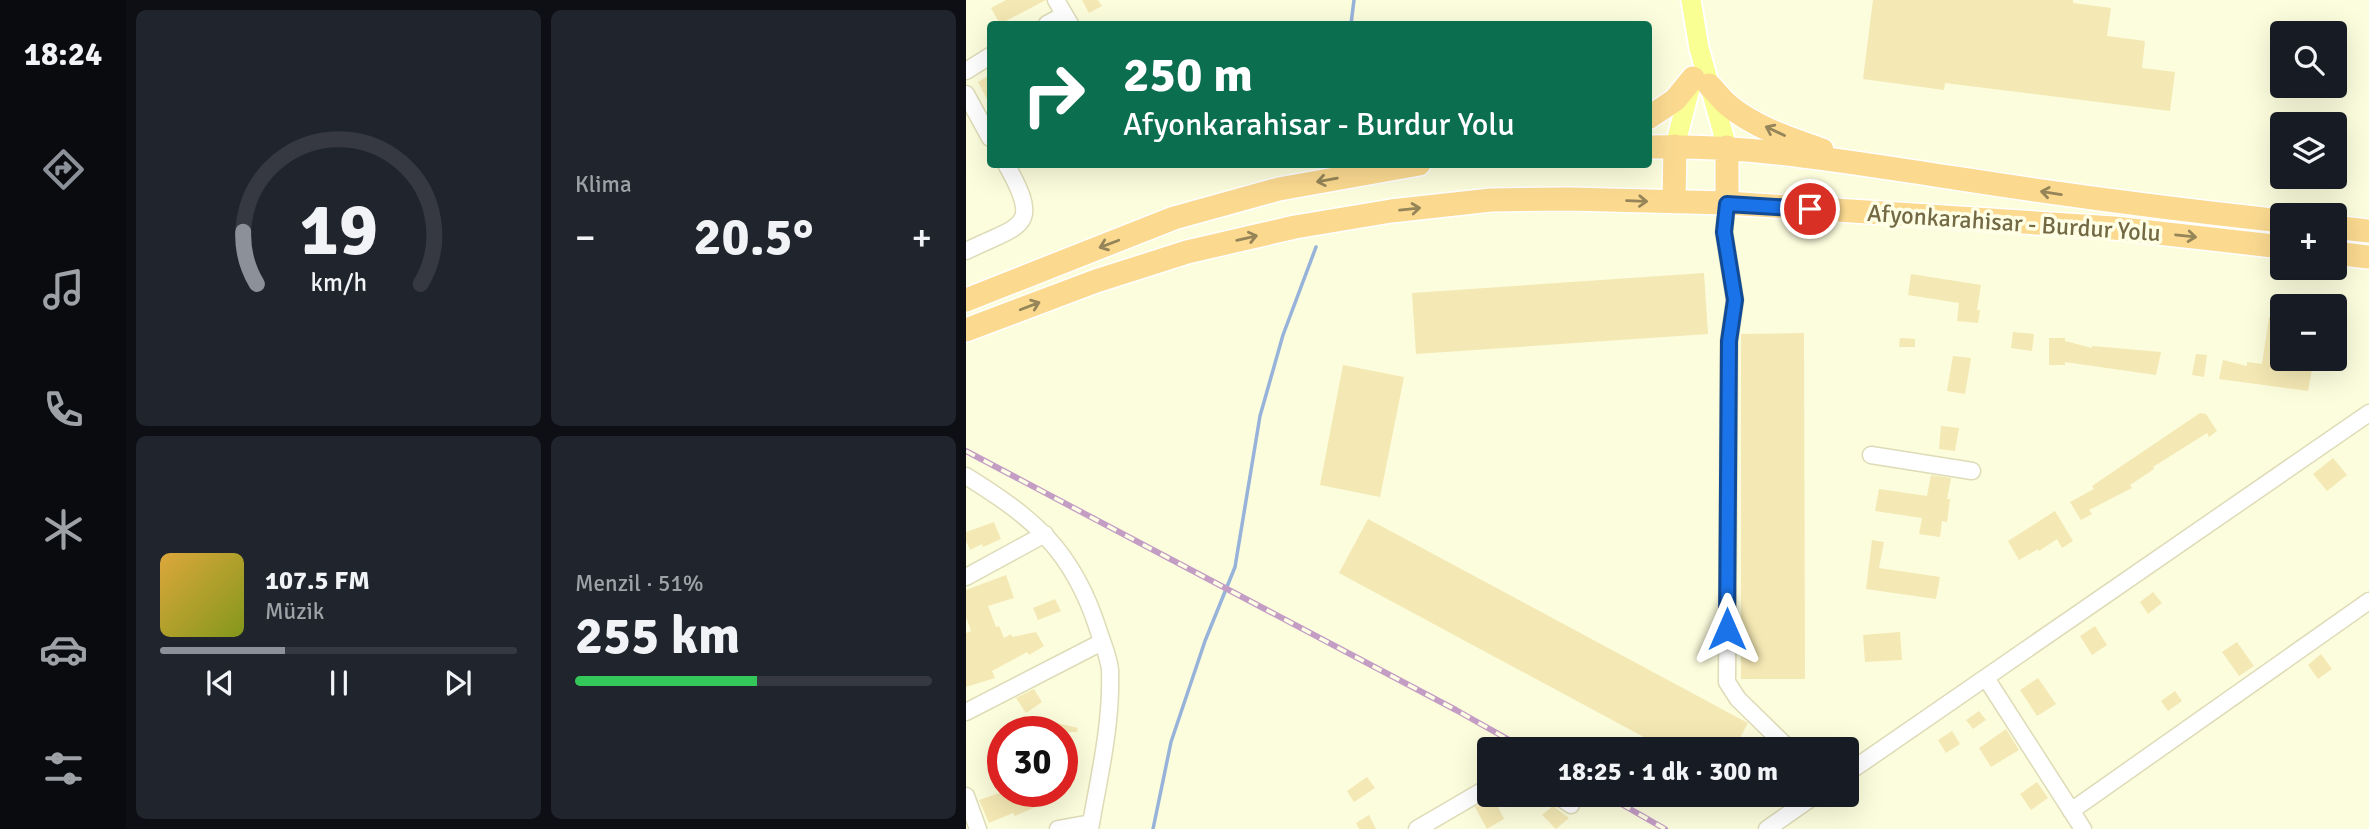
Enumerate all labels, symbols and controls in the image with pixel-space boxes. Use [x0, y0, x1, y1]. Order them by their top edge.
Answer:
map controls [2270, 21, 2347, 371]
button: search [2270, 21, 2347, 98]
text: 18:24 [24, 35, 102, 74]
text: 250 m [1123, 45, 1253, 105]
icon: right [1008, 49, 1099, 140]
text: Afyonkarahisar - Burdur Yolu [1123, 105, 1515, 144]
button: layers [2270, 112, 2347, 189]
one-way arrow [1765, 124, 1786, 138]
icon: directions [39, 145, 88, 194]
text: Klima [575, 170, 632, 199]
one-way arrow [1316, 174, 1339, 187]
pin [1780, 179, 1840, 239]
text: 19 [299, 186, 378, 275]
one-way arrow [2040, 186, 2063, 199]
icon: arrive [1791, 190, 1829, 228]
one-way arrow [1626, 194, 1649, 208]
street label: Afyonkarahisar - Burdur Yolu [1866, 198, 2162, 248]
one-way arrow [1399, 203, 1421, 216]
button: + [2270, 203, 2347, 280]
text: 20.5° [694, 205, 813, 269]
text: − [575, 214, 596, 261]
text: + [911, 214, 932, 261]
one-way arrow [2174, 230, 2196, 243]
one-way arrow [1235, 231, 1258, 244]
one-way arrow [1099, 238, 1121, 251]
icon: music [39, 265, 88, 314]
text: km/h [310, 267, 367, 298]
button: − [2270, 294, 2347, 371]
one-way arrow [1018, 299, 1040, 311]
icon: phone [39, 385, 88, 434]
icon: climate [39, 505, 88, 554]
text: 107.5 FM [265, 565, 370, 597]
text: Menzil · 51% [575, 569, 704, 598]
position arrow [1690, 592, 1764, 666]
text: Müzik [265, 597, 324, 626]
text: 255 km [575, 604, 740, 668]
icon: car [39, 625, 88, 674]
icon: previous [201, 664, 239, 702]
icon: pause [320, 664, 358, 702]
icon: next [439, 664, 477, 702]
speed limit sign: 30 [987, 716, 1078, 807]
icon: filters [39, 744, 88, 793]
text: 18:25 · 1 dk · 300 m [1558, 756, 1778, 788]

